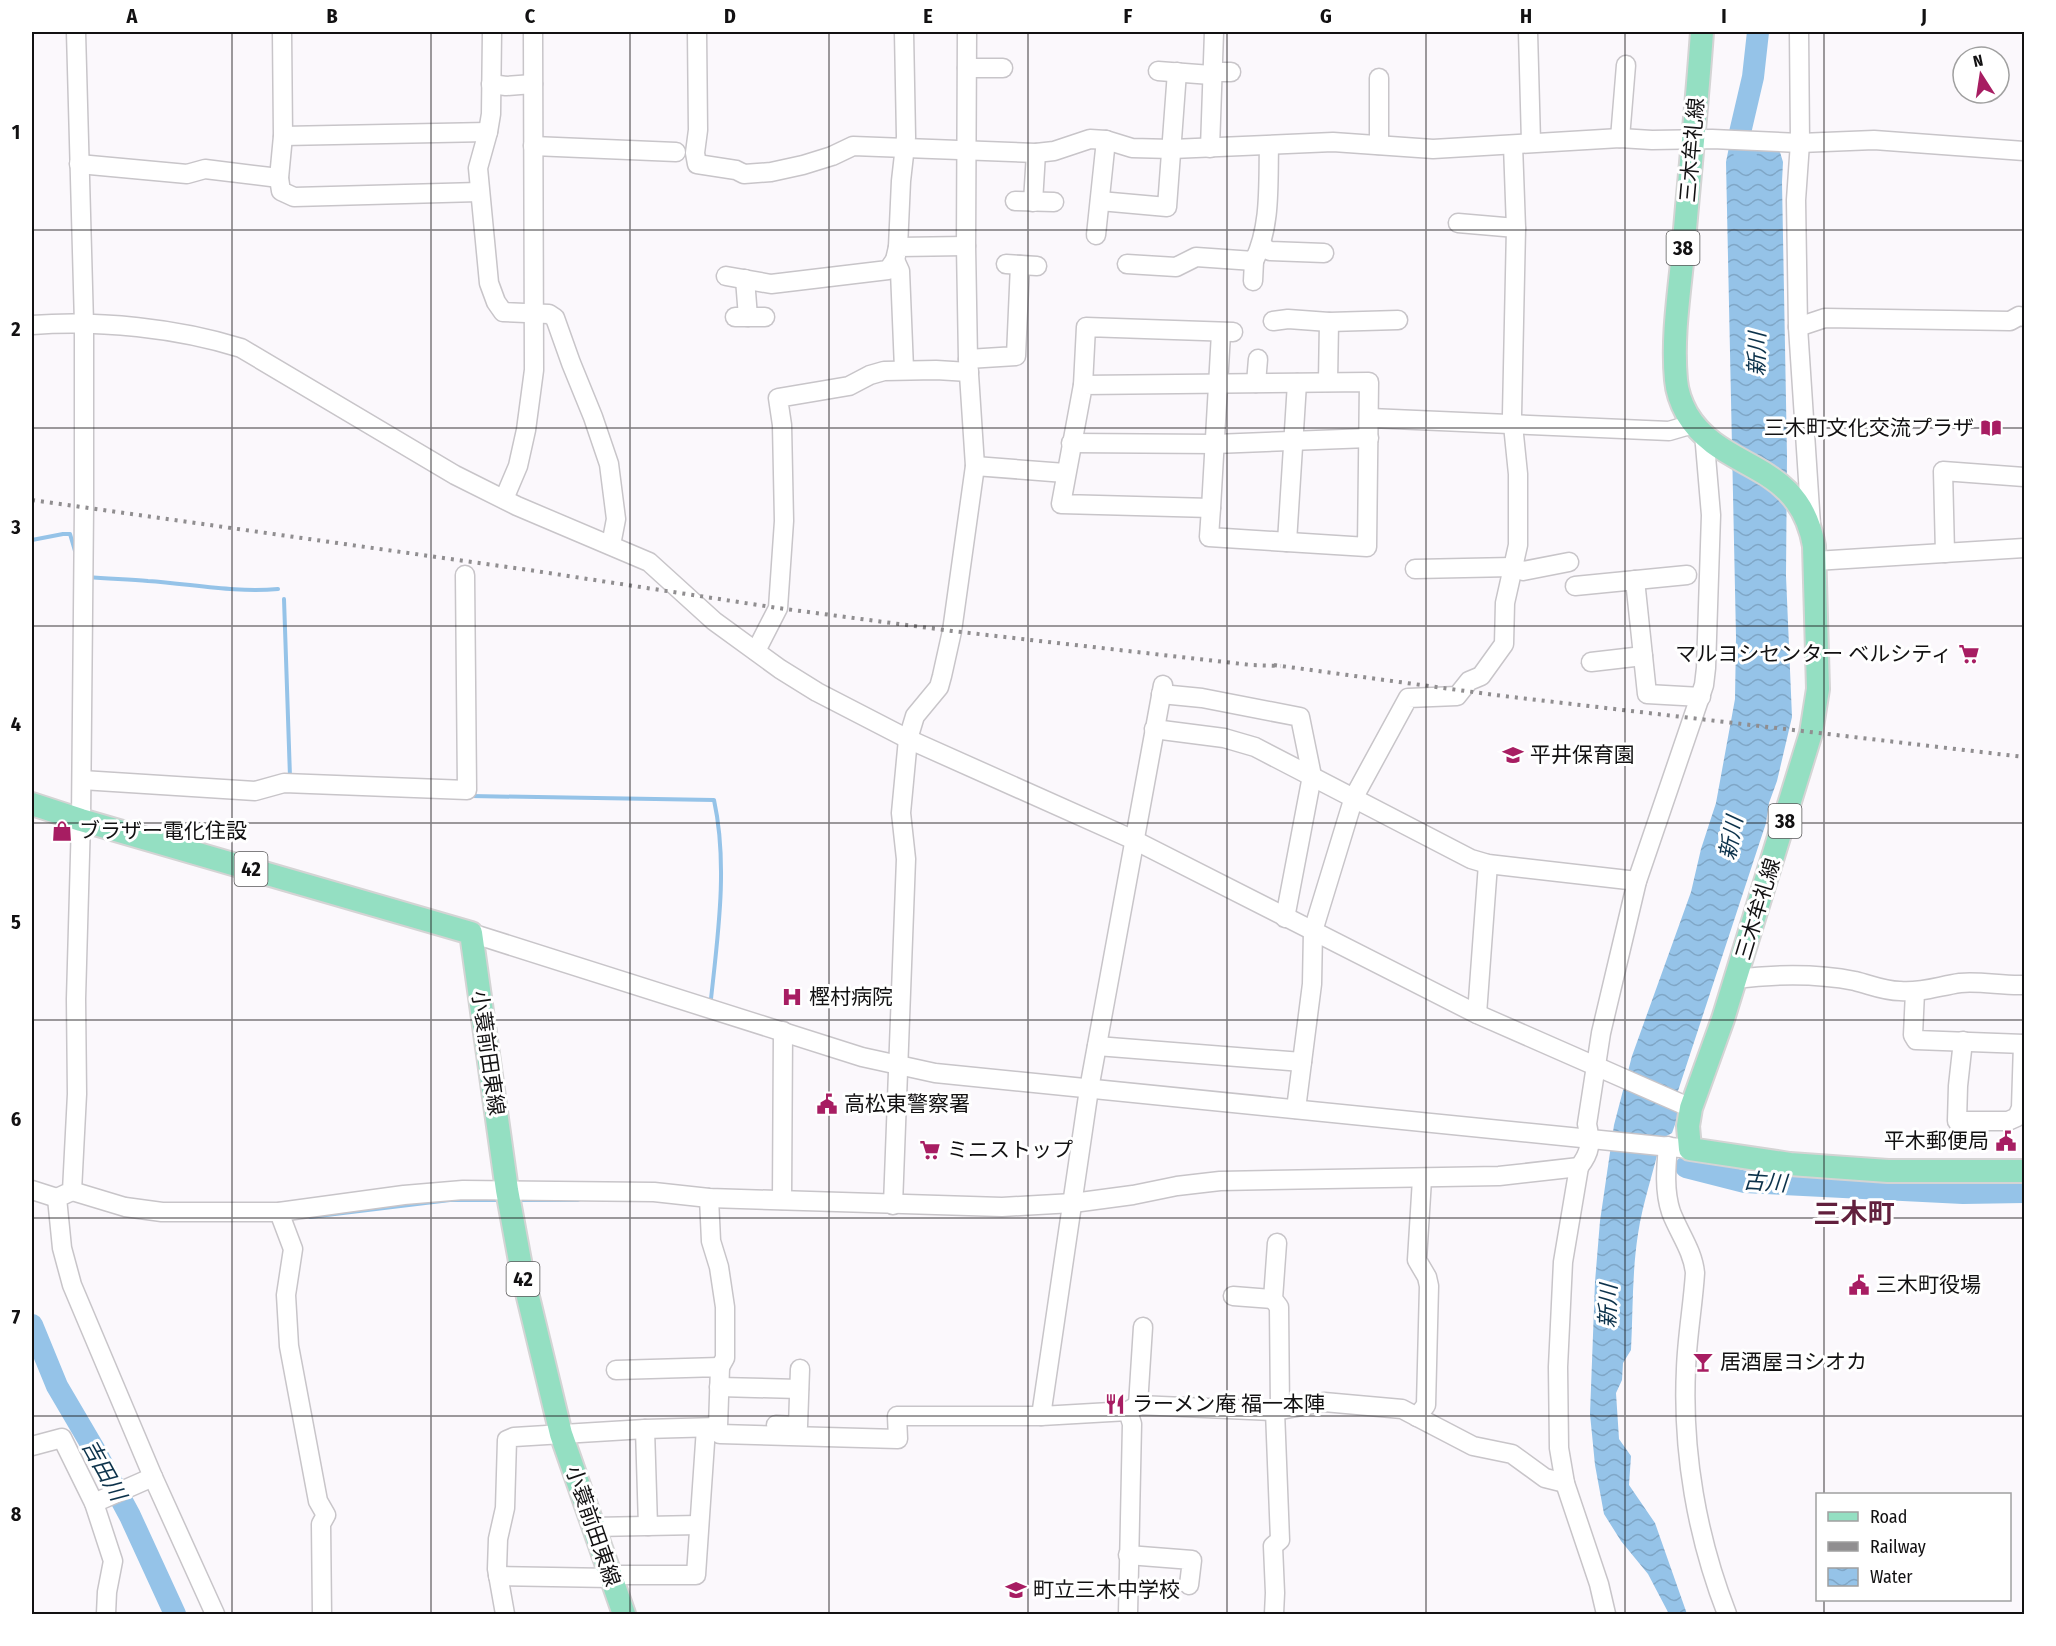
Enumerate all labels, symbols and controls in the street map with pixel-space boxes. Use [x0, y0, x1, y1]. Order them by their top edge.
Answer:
text: A [126, 4, 139, 28]
text: B [326, 4, 338, 28]
text: C [525, 4, 536, 28]
text: D [724, 4, 736, 28]
text: E [923, 4, 933, 28]
text: F [1124, 4, 1133, 28]
text: G [1320, 4, 1332, 28]
text: H [1520, 4, 1532, 28]
text: I [1721, 4, 1727, 28]
text: J [1920, 4, 1927, 28]
north arrow [1951, 45, 2011, 105]
text: N [1971, 51, 1985, 71]
street label: 三木牟礼線 [1674, 97, 1710, 203]
text: 1 [12, 120, 20, 144]
road number: 38 [1666, 231, 1700, 265]
text: 2 [10, 317, 21, 341]
water label: 新川 [1743, 330, 1771, 376]
place label: 三木町文化交流プラザ [1764, 415, 1974, 441]
library icon: 三木町文化交流プラザ [1979, 416, 2003, 440]
text: 3 [10, 515, 21, 539]
place label: マルヨシセンター ベルシティ [1675, 641, 1952, 667]
supermarket icon: マルヨシセンター ベルシティ [1957, 642, 1981, 666]
text: 4 [11, 712, 21, 736]
place label: 平井保育園 [1530, 742, 1635, 768]
school or university icon: 平井保育園 [1501, 743, 1525, 767]
road number: 38 [1768, 804, 1802, 838]
water label: 新川 [1714, 812, 1749, 862]
place label: ブラザー電化住設 [79, 818, 247, 844]
shop icon: ブラザー電化住設 [50, 819, 74, 843]
road number: 42 [234, 852, 268, 886]
street label: 三木牟礼線 [1730, 855, 1786, 963]
text: 5 [11, 910, 21, 934]
place label: 樫村病院 [809, 984, 893, 1010]
hospital icon: 樫村病院 [780, 985, 804, 1009]
street label: 小蓑前田東線 [466, 989, 510, 1117]
place label: 高松東警察署 [844, 1091, 970, 1117]
public building icon: 高松東警察署 [815, 1092, 839, 1116]
text: 6 [11, 1107, 21, 1131]
place label: 平木郵便局 [1884, 1128, 1989, 1154]
public building icon: 平木郵便局 [1994, 1129, 2018, 1153]
place label: ミニストップ [947, 1137, 1073, 1163]
supermarket icon: ミニストップ [918, 1138, 942, 1162]
water label: 古川 [1742, 1167, 1790, 1197]
district label: 三木町 [1814, 1198, 1895, 1230]
road number: 42 [506, 1262, 540, 1296]
place label: 三木町役場 [1876, 1272, 1981, 1298]
public building icon: 三木町役場 [1847, 1273, 1871, 1297]
water label: 新川 [1594, 1282, 1622, 1328]
text: 7 [12, 1305, 21, 1329]
place label: 居酒屋ヨシオカ [1720, 1349, 1867, 1375]
bar icon: 居酒屋ヨシオカ [1691, 1350, 1715, 1374]
place label: ラーメン庵 福一本陣 [1132, 1391, 1325, 1417]
restaurant icon: ラーメン庵 福一本陣 [1103, 1392, 1127, 1416]
water label: 吉田川 [76, 1435, 133, 1507]
street label: 小蓑前田東線 [560, 1462, 626, 1590]
legend [1816, 1493, 2011, 1601]
text: 8 [11, 1502, 22, 1526]
text: Road [1870, 1506, 1907, 1528]
text: Railway [1870, 1536, 1926, 1558]
text: Water [1870, 1566, 1913, 1588]
place label: 町立三木中学校 [1033, 1577, 1180, 1603]
school or university icon: 町立三木中学校 [1004, 1578, 1028, 1602]

